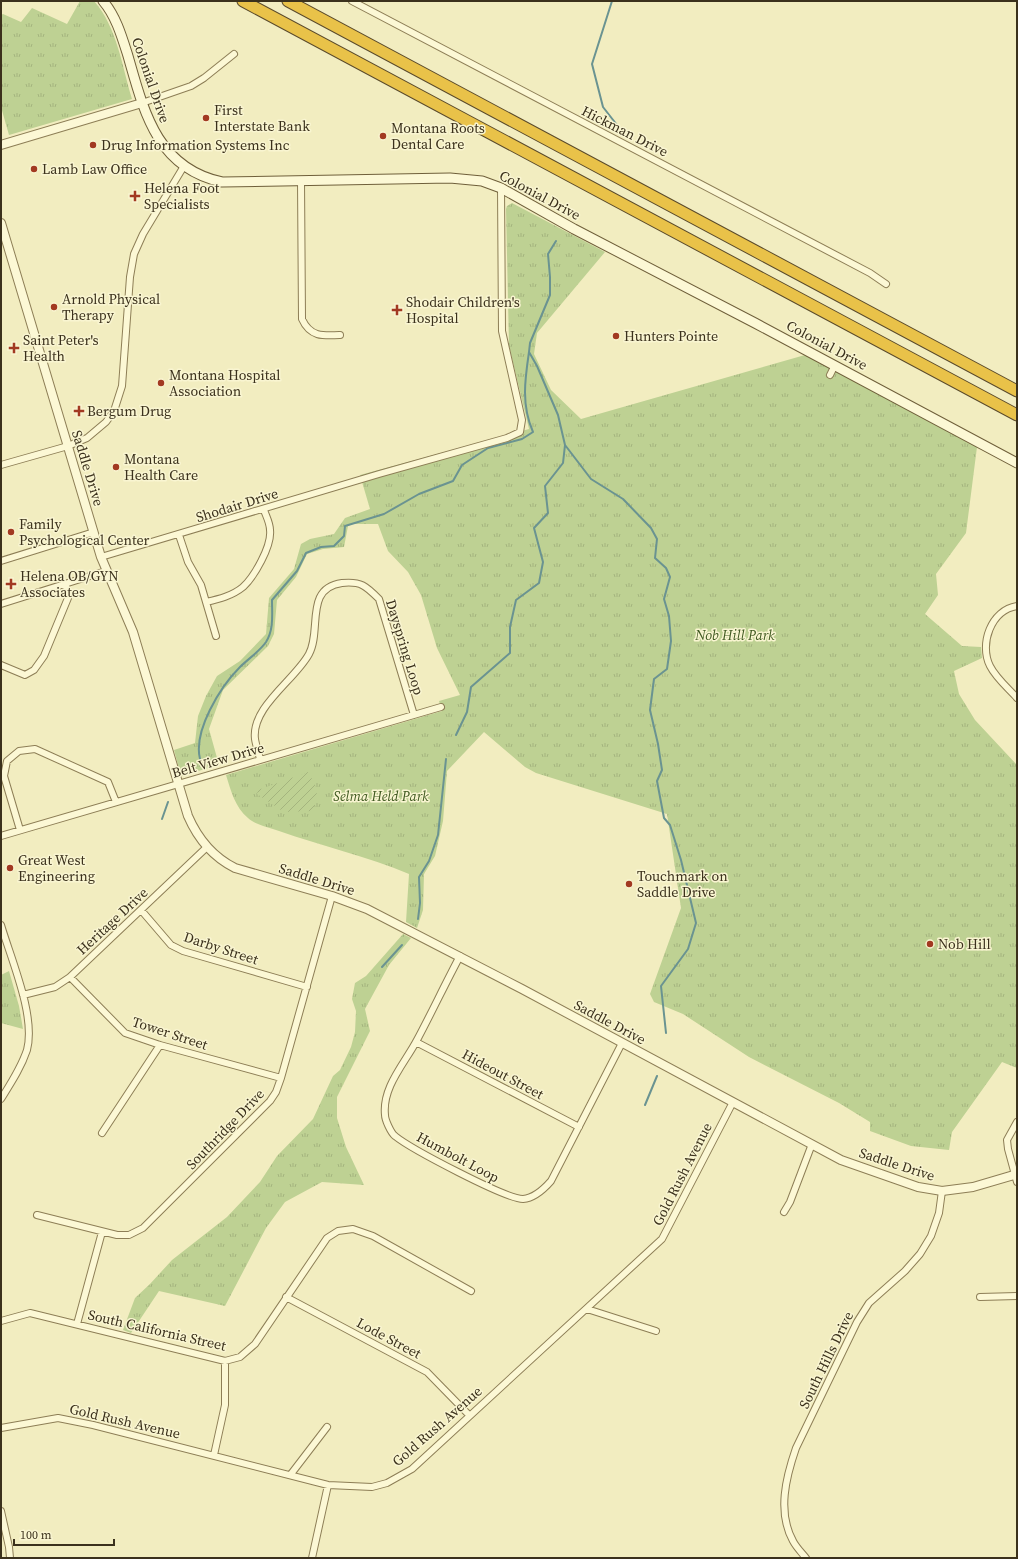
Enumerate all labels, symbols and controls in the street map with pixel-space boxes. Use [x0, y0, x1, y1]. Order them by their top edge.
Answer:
street label: Colonial Drive [127, 35, 175, 125]
place label: First Interstate Bank [214, 100, 310, 136]
street label: Hickman Drive [578, 101, 672, 161]
marker: First Interstate Bank [201, 113, 211, 123]
place label: Montana Roots Dental Care [391, 118, 485, 154]
marker: Montana Roots Dental Care [378, 131, 388, 141]
place label: Drug Information Systems Inc [101, 135, 290, 155]
marker: Drug Information Systems Inc [88, 140, 98, 150]
place label: Lamb Law Office [42, 159, 147, 179]
marker: Lamb Law Office [29, 164, 39, 174]
street label: Colonial Drive [496, 165, 584, 225]
place label: Helena Foot Specialists [144, 178, 220, 214]
marker: Helena Foot Specialists [129, 190, 141, 202]
place label: Arnold Physical Therapy [62, 289, 160, 325]
place label: Shodair Children's Hospital [406, 292, 520, 328]
marker: Arnold Physical Therapy [49, 302, 59, 312]
marker: Shodair Children's Hospital [391, 304, 403, 316]
street label: Colonial Drive [783, 315, 871, 375]
place label: Hunters Pointe [624, 326, 718, 346]
place label: Saint Peter's Health [23, 330, 99, 366]
marker: Hunters Pointe [611, 331, 621, 341]
marker: Saint Peter's Health [8, 342, 20, 354]
place label: Montana Hospital Association [169, 365, 280, 401]
marker: Montana Hospital Association [156, 378, 166, 388]
place label: Bergum Drug [87, 401, 171, 421]
marker: Bergum Drug [74, 406, 84, 416]
street label: Saddle Drive [67, 428, 109, 508]
place label: Montana Health Care [124, 449, 198, 485]
marker: Montana Health Care [111, 462, 121, 472]
street label: Shodair Drive [193, 483, 281, 527]
place label: Family Psychological Center [19, 514, 150, 550]
marker: Family Psychological Center [6, 527, 16, 537]
place label: Helena OB/GYN Associates [20, 566, 119, 602]
marker: Helena OB/GYN Associates [5, 578, 17, 590]
street label: Dayspring Loop [381, 597, 429, 697]
park label: Nob Hill Park [694, 625, 775, 645]
street label: Belt View Drive [169, 737, 267, 783]
park label: Selma Held Park [333, 786, 429, 806]
place label: Great West Engineering [18, 850, 95, 886]
street label: Saddle Drive [277, 858, 357, 900]
marker: Great West Engineering [5, 863, 15, 873]
place label: Touchmark on Saddle Drive [637, 866, 728, 902]
marker: Touchmark on Saddle Drive [624, 879, 634, 889]
street label: Heritage Drive [72, 883, 152, 959]
street label: Darby Street [181, 927, 261, 970]
place label: Nob Hill [938, 934, 991, 954]
marker: Nob Hill [925, 939, 935, 949]
street label: Saddle Drive [571, 995, 649, 1049]
street label: Tower Street [130, 1011, 211, 1055]
street label: Hideout Street [459, 1044, 548, 1104]
street label: Southridge Drive [181, 1084, 269, 1174]
street label: Gold Rush Avenue [647, 1119, 717, 1229]
street label: Humbolt Loop [413, 1127, 503, 1187]
street label: Saddle Drive [857, 1142, 937, 1186]
street label: South California Street [86, 1304, 228, 1356]
street label: South Hills Drive [794, 1308, 858, 1412]
street label: Lode Street [353, 1313, 425, 1364]
street label: Gold Rush Avenue [388, 1381, 486, 1471]
street label: Gold Rush Avenue [68, 1399, 182, 1443]
scale bar [14, 1521, 114, 1547]
text: 100 m [20, 1527, 52, 1543]

